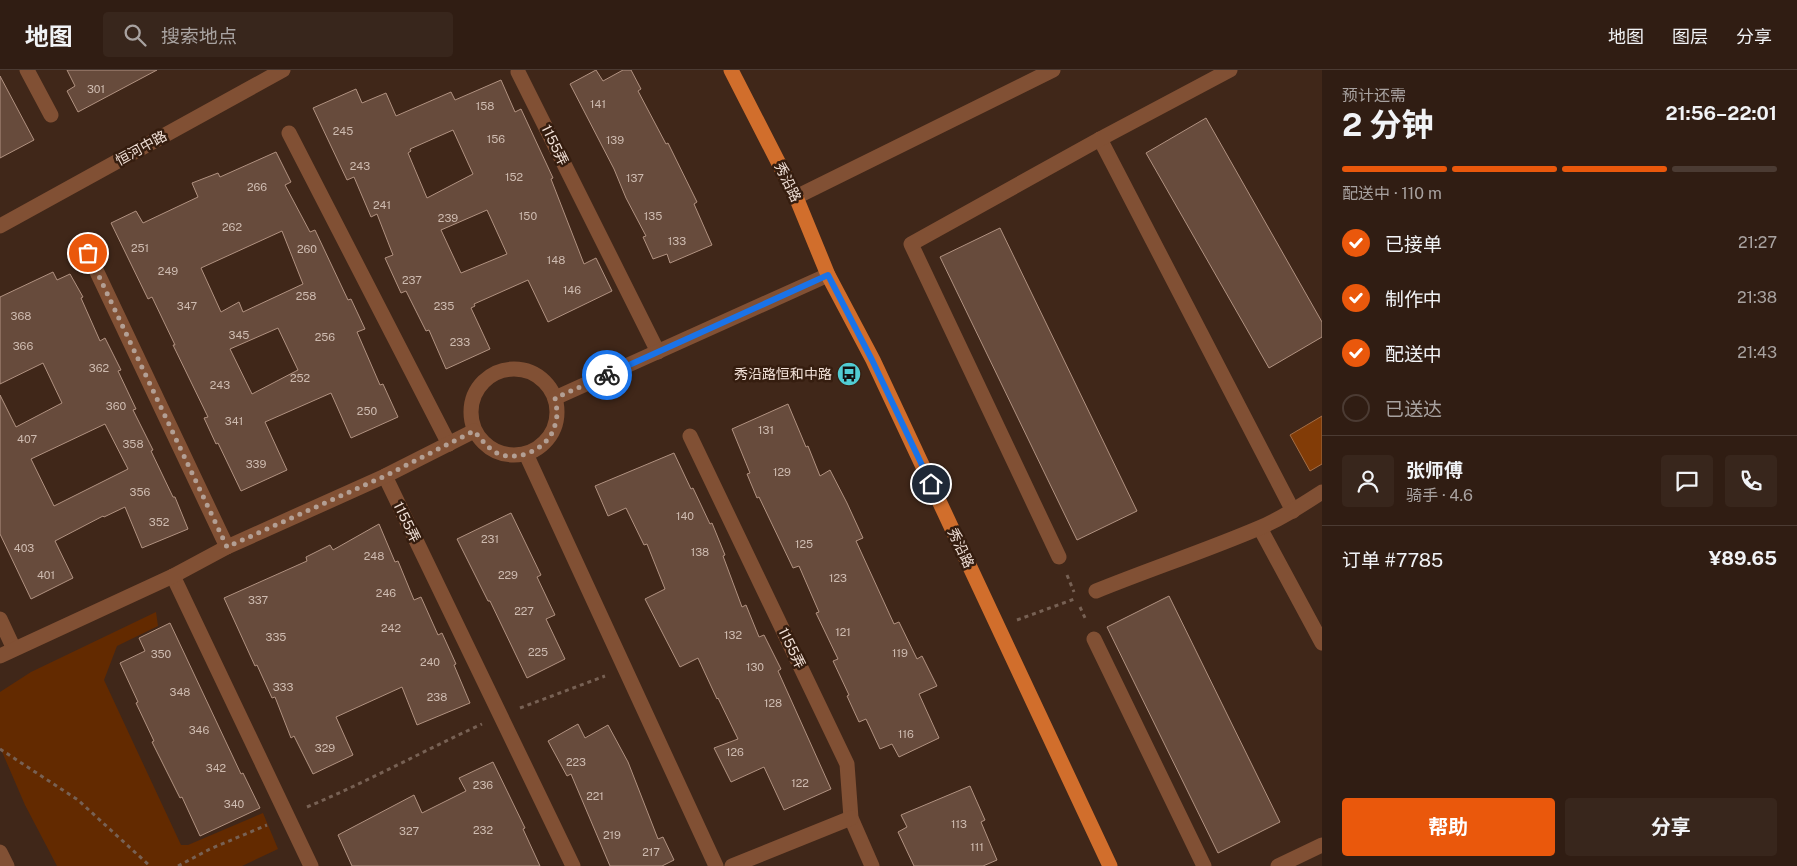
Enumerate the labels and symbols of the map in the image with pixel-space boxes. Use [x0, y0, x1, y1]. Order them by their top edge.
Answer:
house number: 301 [87, 83, 105, 95]
house number: 141 [590, 98, 606, 110]
house number: 158 [476, 100, 494, 112]
street label: 1155弄 [538, 122, 572, 168]
house number: 245 [333, 125, 353, 137]
street label: 恒河中路 [113, 127, 169, 169]
house number: 156 [487, 133, 505, 145]
house number: 139 [606, 134, 624, 146]
house number: 243 [350, 160, 370, 172]
street label: 秀沿路 [772, 160, 804, 204]
house number: 152 [505, 171, 523, 183]
house number: 137 [626, 172, 644, 184]
house number: 266 [247, 181, 267, 193]
house number: 241 [373, 199, 391, 211]
house number: 150 [519, 210, 537, 222]
house number: 135 [644, 210, 662, 222]
house number: 239 [438, 212, 458, 224]
house number: 262 [222, 221, 242, 233]
pin [67, 232, 109, 274]
house number: 133 [668, 235, 686, 247]
house number: 251 [131, 242, 149, 254]
house number: 260 [297, 243, 317, 255]
house number: 148 [547, 254, 565, 266]
house number: 249 [158, 265, 178, 277]
house number: 237 [402, 274, 422, 286]
house number: 146 [563, 284, 581, 296]
house number: 258 [296, 290, 316, 302]
house number: 347 [177, 300, 198, 312]
house number: 235 [434, 300, 454, 312]
house number: 368 [11, 310, 31, 322]
house number: 345 [229, 329, 249, 341]
house number: 256 [315, 331, 335, 343]
house number: 233 [450, 336, 470, 348]
house number: 366 [13, 340, 33, 352]
courier [582, 350, 632, 400]
bus stop icon: 秀沿路恒和中路 [836, 361, 862, 387]
house number: 362 [89, 362, 110, 374]
place label: 秀沿路恒和中路 [734, 366, 832, 382]
house number: 252 [290, 372, 311, 384]
house number: 243 [210, 379, 230, 391]
house number: 360 [106, 400, 126, 412]
house number: 250 [357, 405, 377, 417]
house number: 341 [225, 415, 243, 427]
house number: 131 [758, 424, 774, 436]
house number: 407 [17, 433, 37, 445]
house number: 358 [122, 438, 144, 450]
house number: 339 [246, 458, 266, 470]
pin [910, 463, 952, 505]
house number: 129 [773, 466, 791, 478]
house number: 356 [130, 486, 151, 498]
street label: 1155弄 [390, 499, 424, 545]
house number: 140 [676, 510, 694, 522]
house number: 352 [149, 516, 170, 528]
street label: 秀沿路 [945, 526, 977, 570]
house number: 231 [481, 533, 499, 545]
house number: 125 [795, 538, 813, 550]
house number: 403 [14, 542, 34, 554]
house number: 138 [691, 546, 709, 558]
house number: 248 [364, 550, 384, 562]
house number: 401 [37, 569, 55, 581]
house number: 229 [498, 569, 518, 581]
house number: 123 [829, 572, 847, 584]
house number: 246 [376, 587, 396, 599]
house number: 337 [248, 594, 268, 606]
house number: 227 [514, 605, 534, 617]
house number: 242 [381, 622, 401, 634]
street label: 1155弄 [775, 625, 809, 671]
house number: 121 [835, 626, 851, 638]
house number: 132 [724, 629, 742, 641]
house number: 335 [266, 631, 286, 643]
house number: 225 [528, 646, 548, 658]
house number: 119 [892, 647, 908, 659]
house number: 350 [151, 648, 172, 660]
house number: 240 [420, 656, 440, 668]
house number: 130 [746, 661, 764, 673]
house number: 333 [273, 681, 293, 693]
house number: 348 [170, 686, 190, 698]
house number: 238 [427, 691, 447, 703]
house number: 128 [764, 697, 782, 709]
house number: 346 [189, 724, 209, 736]
house number: 116 [898, 728, 914, 740]
house number: 329 [315, 742, 335, 754]
house number: 126 [726, 746, 744, 758]
house number: 223 [566, 756, 586, 768]
house number: 342 [206, 762, 227, 774]
house number: 122 [791, 777, 809, 789]
house number: 236 [473, 779, 493, 791]
house number: 221 [586, 790, 604, 802]
house number: 340 [224, 798, 245, 810]
house number: 113 [951, 818, 967, 830]
house number: 232 [473, 824, 493, 836]
house number: 327 [399, 825, 419, 837]
house number: 219 [603, 829, 621, 841]
house number: 111 [970, 841, 984, 853]
house number: 217 [642, 846, 660, 858]

